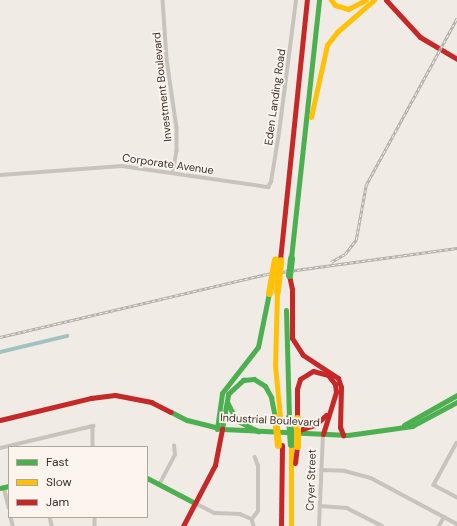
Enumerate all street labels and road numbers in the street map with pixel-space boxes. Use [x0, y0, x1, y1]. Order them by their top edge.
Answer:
street label: Investment Boulevard [150, 32, 174, 142]
street label: Eden Landing Road [262, 48, 288, 146]
street label: Corporate Avenue [121, 151, 215, 177]
street label: Industrial Boulevard [220, 411, 320, 429]
street label: Cryer Street [303, 449, 319, 511]

